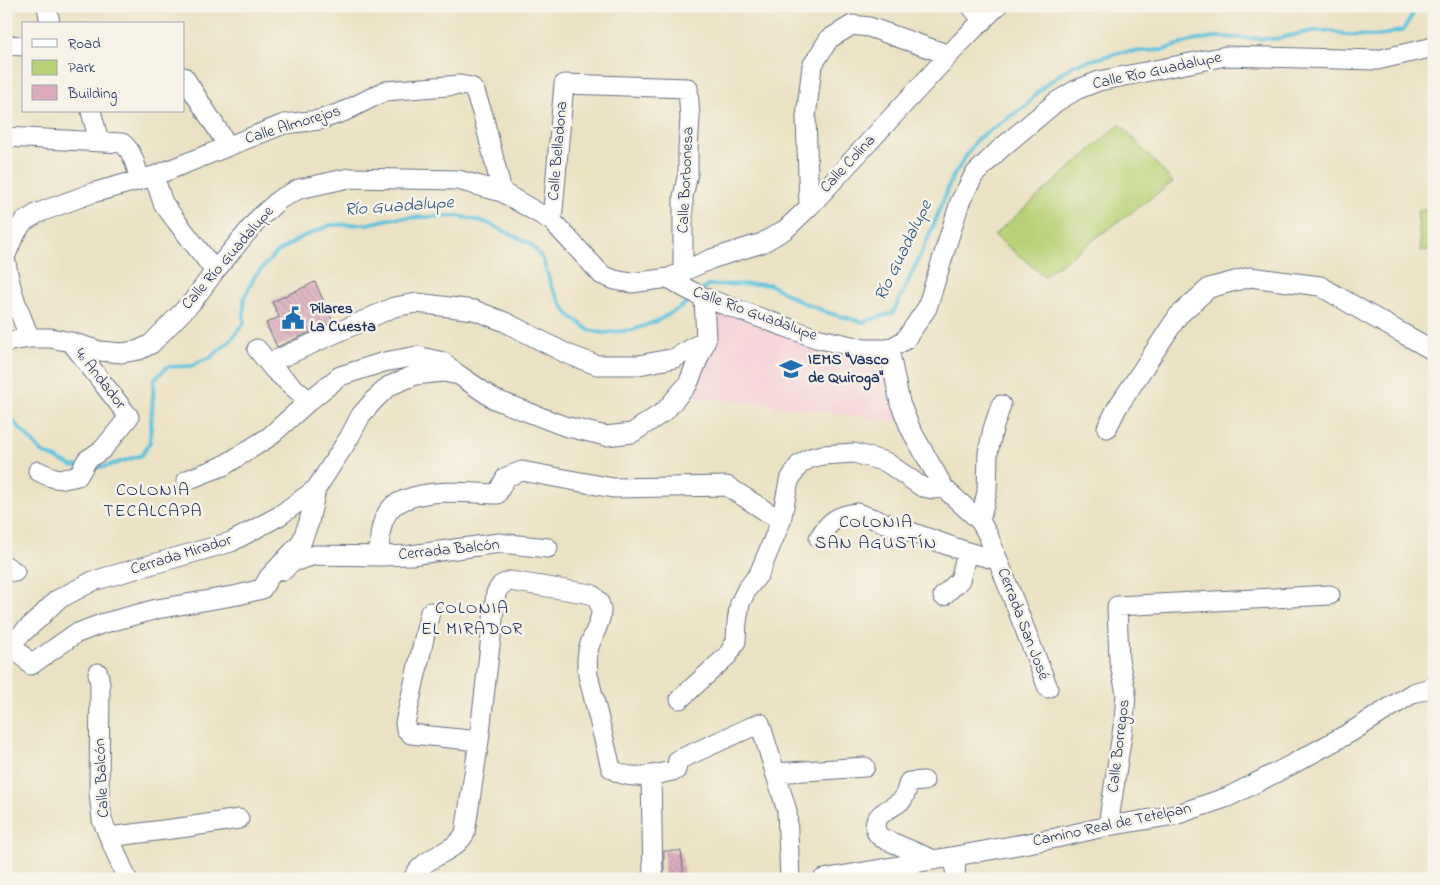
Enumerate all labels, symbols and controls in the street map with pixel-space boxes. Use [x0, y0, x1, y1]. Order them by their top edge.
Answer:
legend [22, 22, 185, 112]
text: Road [68, 33, 101, 55]
street label: Calle Río Guadalupe [1090, 45, 1224, 96]
text: Park [68, 57, 96, 79]
text: Building [67, 83, 117, 106]
street label: Calle Almorejos [242, 99, 344, 151]
street label: Calle Belladona [542, 100, 574, 202]
street label: Calle Borbonesa [671, 126, 701, 234]
street label: Calle Colina [814, 129, 882, 199]
water label: Río Guadalupe [344, 190, 455, 224]
water label: Río Guadalupe [868, 195, 940, 306]
street label: Calle Río Guadalupe [176, 200, 281, 315]
street label: Calle Río Guadalupe [689, 280, 821, 348]
place label: Pilares La Cuesta [310, 297, 376, 339]
public building icon: Pilares La Cuesta [280, 305, 306, 331]
street label: 4º Andador [68, 343, 132, 415]
place label: IEMS "Vasco de Quiroga" [808, 348, 889, 391]
school or university icon: IEMS "Vasco de Quiroga" [778, 356, 804, 382]
district label: COLONIA TECALCAPA [103, 478, 203, 525]
district label: COLONIA SAN AGUSTÍN [815, 510, 937, 557]
street label: Cerrada Mirador [127, 528, 235, 582]
street label: Cerrada Balcón [397, 533, 501, 567]
street label: Cerrada San José [991, 564, 1056, 684]
district label: COLONIA EL MIRADOR [421, 596, 523, 643]
street label: Calle Borregos [1101, 698, 1137, 794]
street label: Calle Balcón [88, 738, 116, 818]
street label: Camino Real de Tetelpan [1031, 796, 1193, 853]

